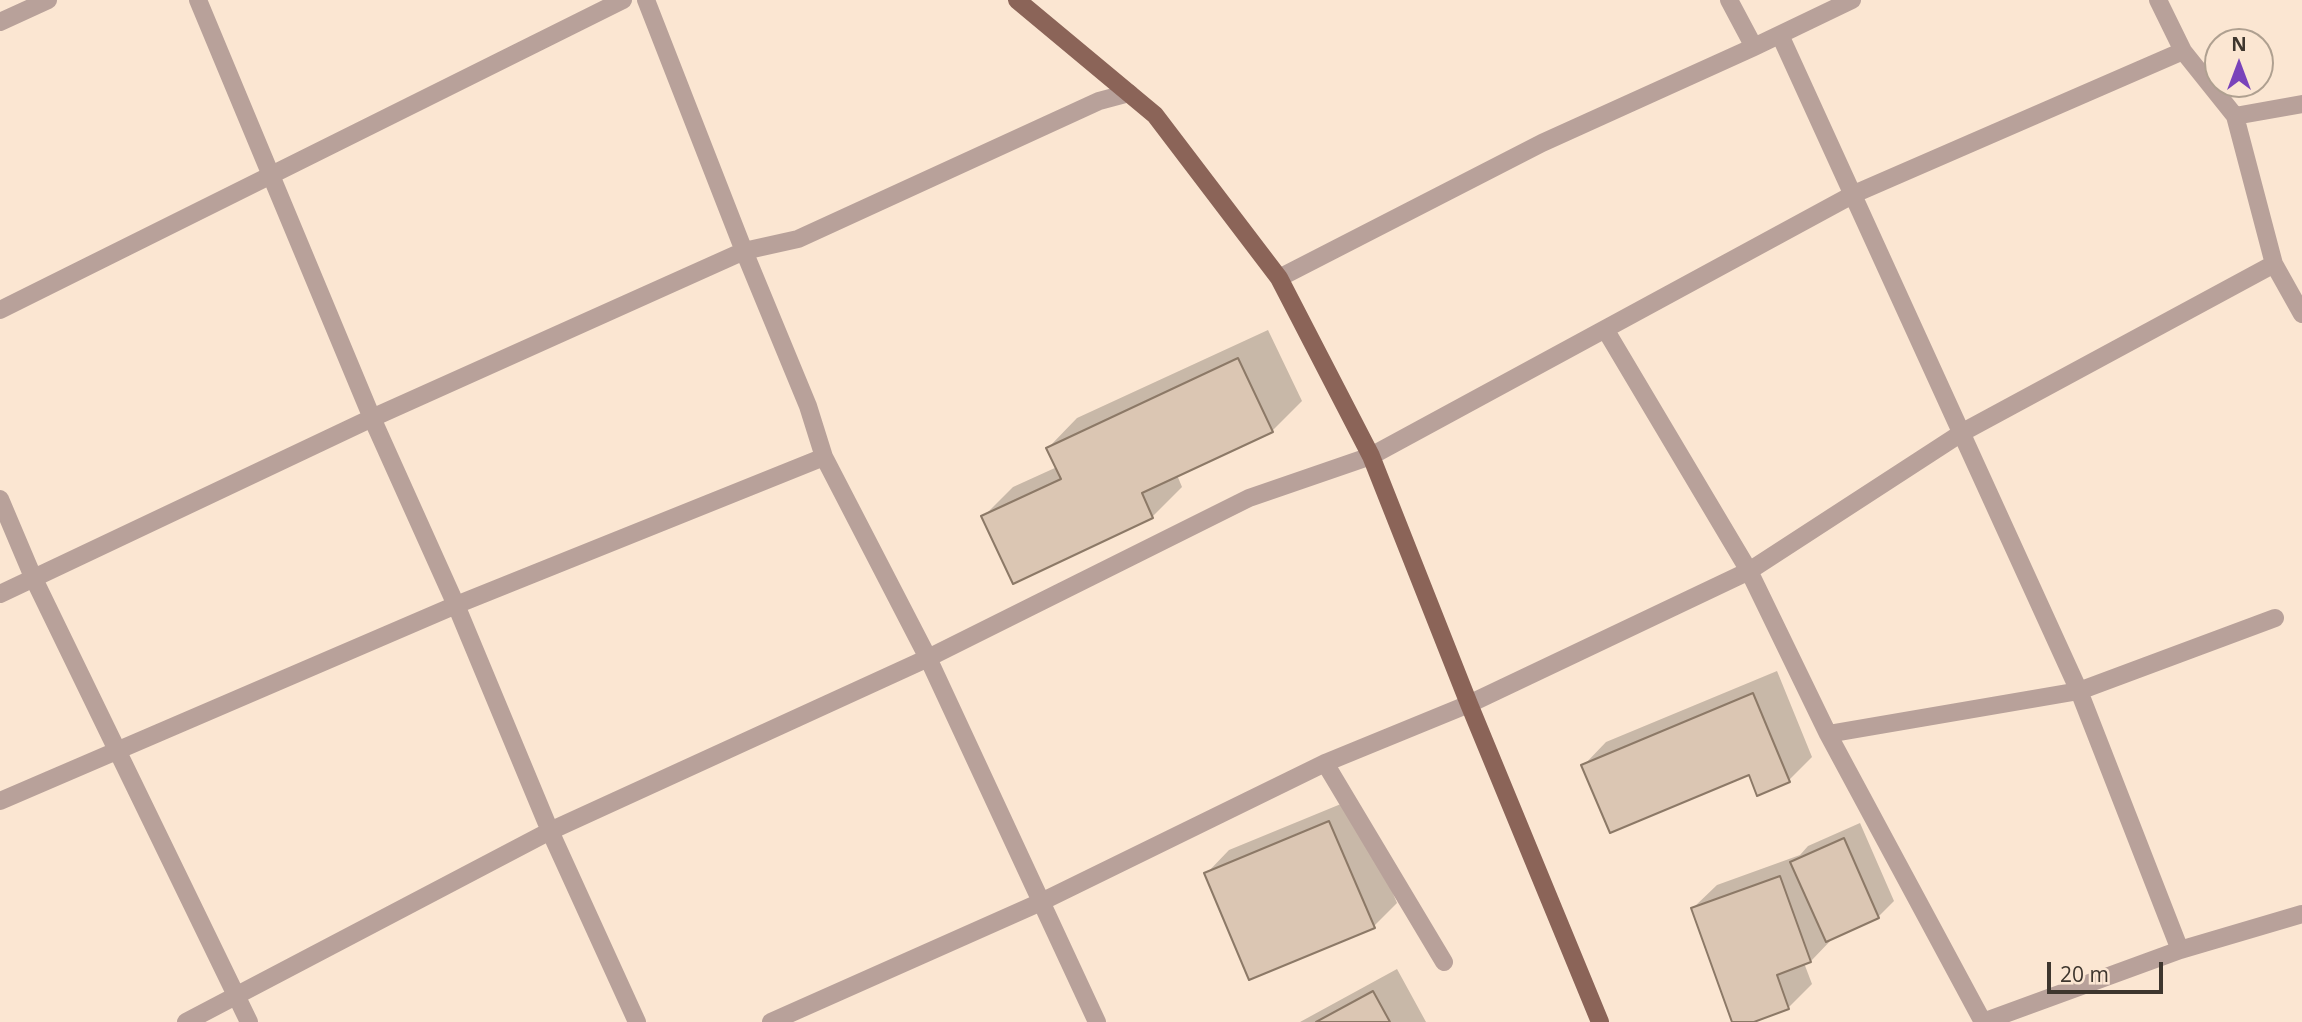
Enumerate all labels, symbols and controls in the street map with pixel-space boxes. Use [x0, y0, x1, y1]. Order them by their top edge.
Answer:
north arrow [2204, 28, 2274, 98]
text: N [2231, 31, 2247, 57]
scale bar [2050, 948, 2166, 992]
text: 20 m [2060, 960, 2109, 988]

